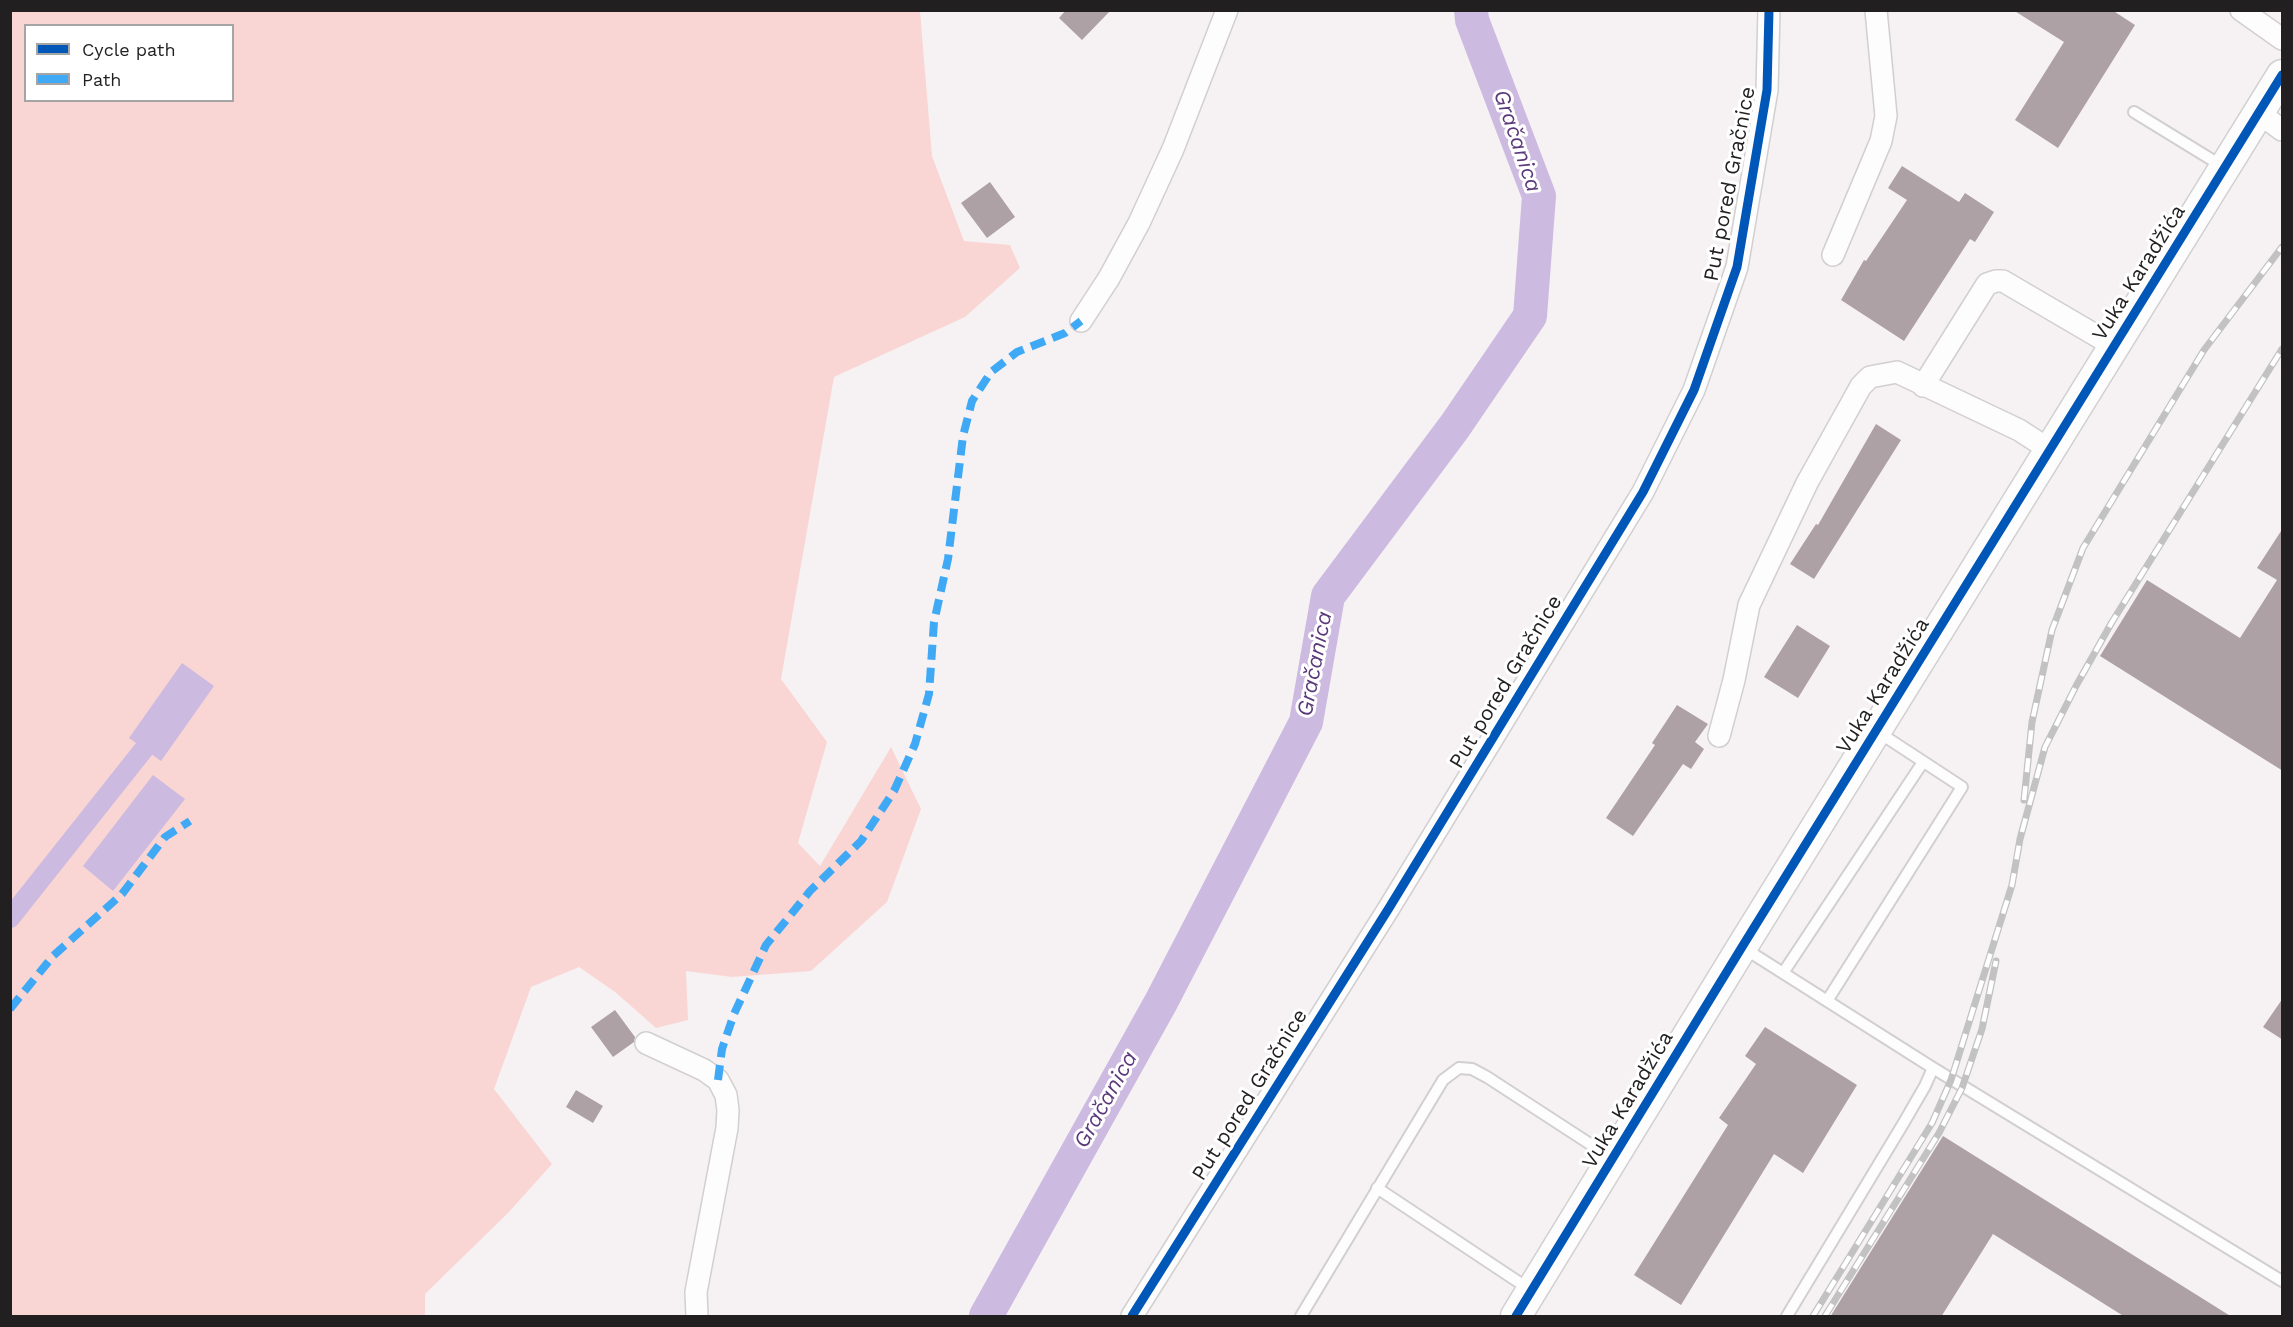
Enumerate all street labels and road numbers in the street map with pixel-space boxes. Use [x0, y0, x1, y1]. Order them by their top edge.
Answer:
street label: Put pored Gračnice [1699, 85, 1761, 283]
street label: Vuka Karadžića [2087, 200, 2191, 346]
street label: Put pored Gračnice [1444, 591, 1568, 773]
street label: Vuka Karadžića [1831, 613, 1935, 759]
street label: Put pored Gračnice [1187, 1004, 1313, 1186]
street label: Vuka Karadžića [1577, 1027, 1679, 1173]

